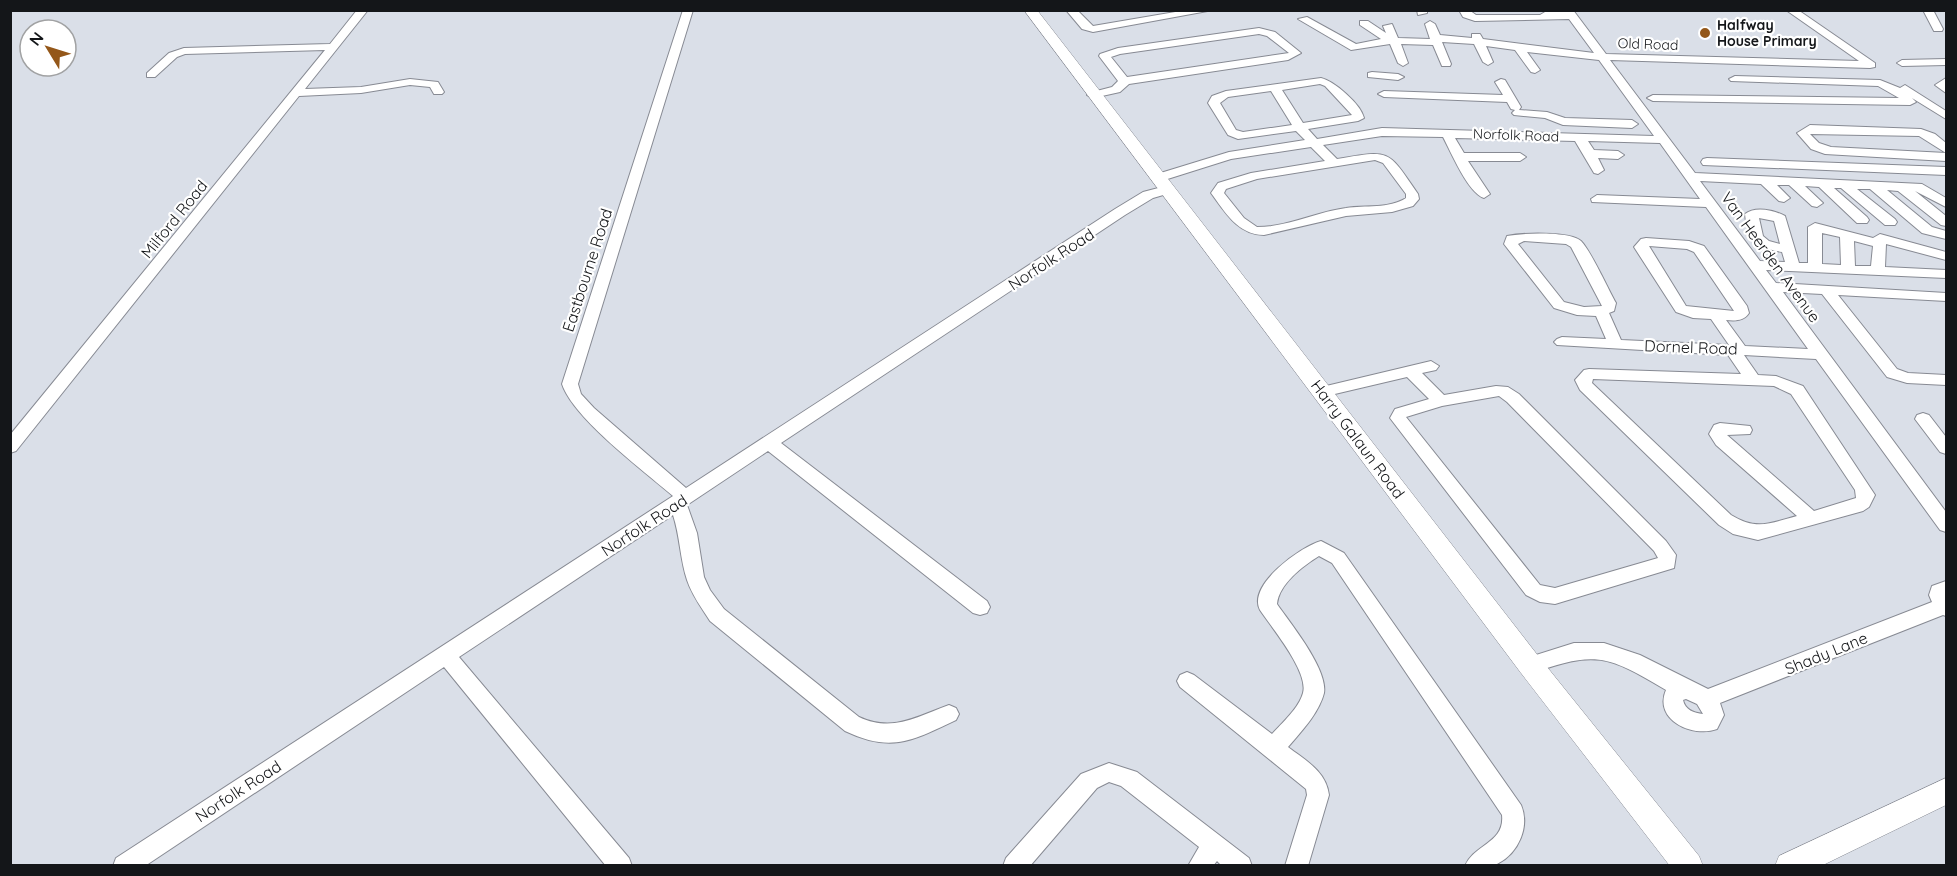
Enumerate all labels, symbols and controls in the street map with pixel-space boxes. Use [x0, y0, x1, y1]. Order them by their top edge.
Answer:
place label: Halfway House Primary [1717, 16, 1817, 50]
north arrow [18, 18, 78, 78]
marker: Halfway House Primary [1698, 26, 1712, 40]
text: N [25, 28, 48, 50]
street label: Old Road [1617, 34, 1679, 54]
street label: Norfolk Road [1473, 124, 1559, 146]
street label: Milford Road [136, 176, 212, 262]
street label: Van Heerden Avenue [1717, 188, 1825, 326]
street label: Eastbourne Road [558, 206, 616, 334]
street label: Norfolk Road [1004, 224, 1098, 294]
street label: Dornel Road [1644, 335, 1738, 359]
street label: Harry Galaun Road [1307, 376, 1409, 502]
street label: Norfolk Road [597, 490, 691, 560]
street label: Shady Lane [1782, 627, 1870, 679]
street label: Norfolk Road [191, 756, 285, 826]

